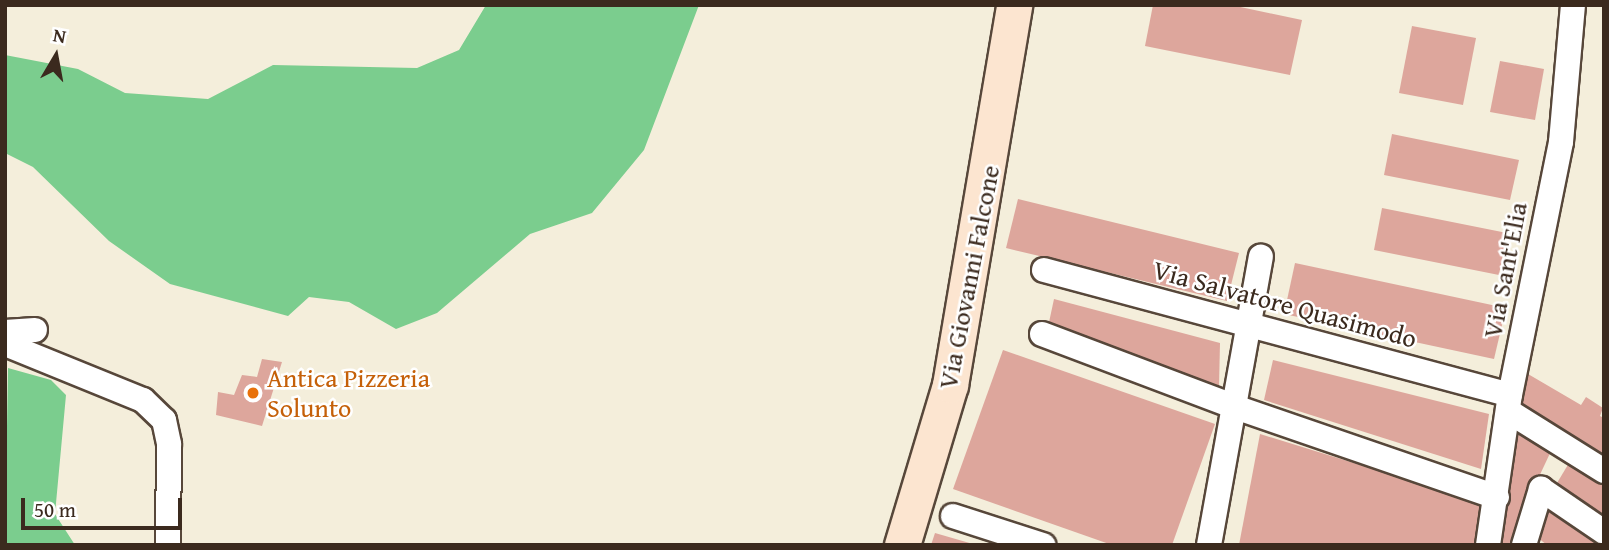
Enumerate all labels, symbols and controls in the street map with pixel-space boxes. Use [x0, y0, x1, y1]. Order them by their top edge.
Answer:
text: N [51, 20, 68, 50]
north arrow [21, 21, 91, 91]
street label: Via Giovanni Falcone [932, 162, 1006, 392]
street label: Via Sant'Elia [1477, 199, 1533, 341]
street label: Via Salvatore Quasimodo [1150, 254, 1420, 354]
place label: Antica Pizzeria Solunto [267, 362, 430, 424]
marker: Antica Pizzeria Solunto [245, 385, 261, 401]
scale bar [24, 484, 186, 528]
text: 50 m [34, 494, 76, 525]

